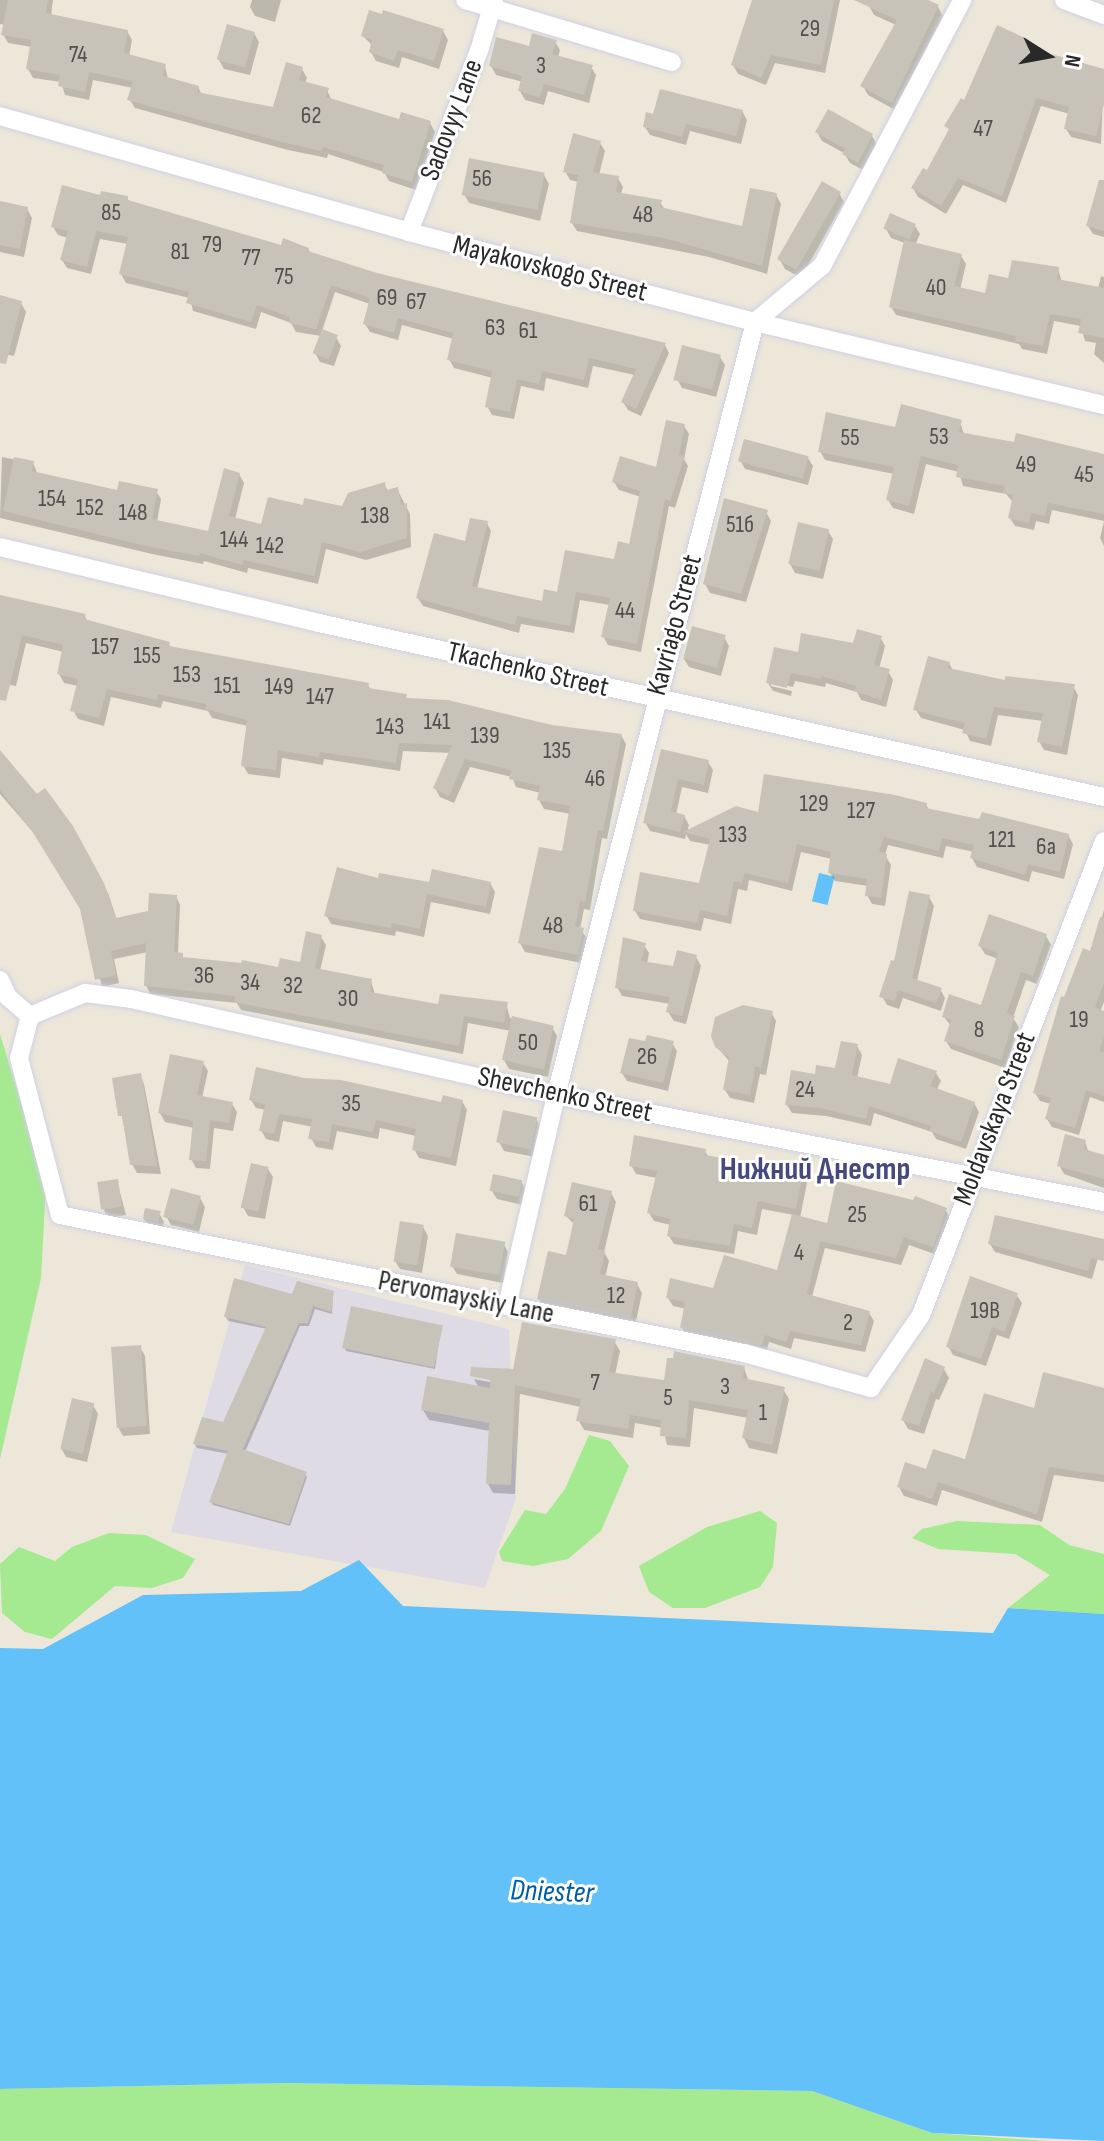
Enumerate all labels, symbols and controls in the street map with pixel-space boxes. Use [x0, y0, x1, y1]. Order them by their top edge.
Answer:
house number: 29 [800, 15, 820, 43]
north arrow [1008, 16, 1088, 96]
house number: 74 [69, 41, 87, 69]
house number: 3 [536, 52, 546, 80]
text: N [1058, 52, 1086, 69]
street label: Sadovyy Lane [414, 55, 490, 185]
house number: 62 [301, 102, 321, 130]
house number: 47 [973, 115, 993, 143]
house number: 56 [472, 165, 492, 193]
house number: 85 [101, 199, 121, 227]
house number: 48 [633, 201, 653, 229]
street label: Mayakovskogo Street [449, 229, 651, 309]
house number: 79 [202, 231, 222, 259]
house number: 81 [171, 238, 189, 266]
house number: 77 [241, 244, 261, 272]
house number: 75 [274, 263, 294, 291]
house number: 40 [926, 274, 946, 302]
house number: 69 [377, 284, 397, 312]
house number: 67 [406, 288, 426, 316]
house number: 63 [485, 314, 505, 342]
house number: 61 [519, 317, 537, 345]
house number: 53 [929, 423, 949, 451]
house number: 55 [840, 424, 860, 452]
house number: 49 [1016, 451, 1036, 479]
house number: 45 [1074, 461, 1094, 489]
house number: 154 [38, 485, 66, 513]
house number: 152 [76, 494, 104, 522]
house number: 148 [118, 499, 148, 527]
house number: 138 [361, 502, 389, 530]
house number: 51б [726, 511, 754, 539]
house number: 144 [220, 526, 248, 554]
house number: 142 [256, 532, 284, 560]
street label: Kavriago Street [640, 551, 710, 699]
house number: 44 [615, 597, 635, 625]
house number: 157 [91, 633, 119, 661]
street label: Tkachenko Street [444, 635, 612, 705]
house number: 155 [133, 642, 161, 670]
house number: 153 [173, 661, 201, 689]
house number: 151 [214, 672, 240, 700]
house number: 149 [264, 673, 294, 701]
house number: 147 [306, 683, 334, 711]
house number: 141 [424, 708, 450, 736]
house number: 143 [376, 713, 404, 741]
house number: 139 [470, 722, 500, 750]
house number: 135 [543, 737, 571, 765]
house number: 46 [585, 765, 605, 793]
house number: 129 [799, 790, 829, 818]
house number: 127 [847, 797, 875, 825]
house number: 133 [719, 821, 747, 849]
house number: 121 [988, 826, 1016, 854]
house number: 6а [1036, 833, 1056, 861]
house number: 48 [543, 912, 563, 940]
house number: 36 [194, 962, 214, 990]
house number: 34 [240, 969, 260, 997]
house number: 32 [283, 972, 303, 1000]
house number: 30 [338, 985, 358, 1013]
house number: 19 [1069, 1006, 1089, 1034]
house number: 8 [974, 1016, 984, 1044]
street label: Moldavskaya Street [947, 1028, 1043, 1210]
house number: 50 [518, 1029, 538, 1057]
house number: 26 [637, 1043, 657, 1071]
street label: Shevchenko Street [475, 1060, 655, 1130]
house number: 24 [795, 1076, 815, 1104]
house number: 35 [341, 1090, 361, 1118]
district label: Нижний Днестр [720, 1151, 910, 1189]
house number: 61 [579, 1190, 597, 1218]
house number: 25 [847, 1201, 867, 1229]
house number: 4 [794, 1239, 804, 1267]
street label: Pervomayskiy Lane [375, 1264, 557, 1332]
house number: 12 [607, 1282, 625, 1310]
house number: 19В [970, 1297, 1000, 1325]
house number: 2 [843, 1309, 853, 1337]
house number: 7 [590, 1369, 600, 1397]
house number: 3 [720, 1373, 730, 1401]
house number: 5 [663, 1384, 673, 1412]
house number: 1 [759, 1399, 767, 1427]
water label: Dniester [510, 1873, 594, 1911]

